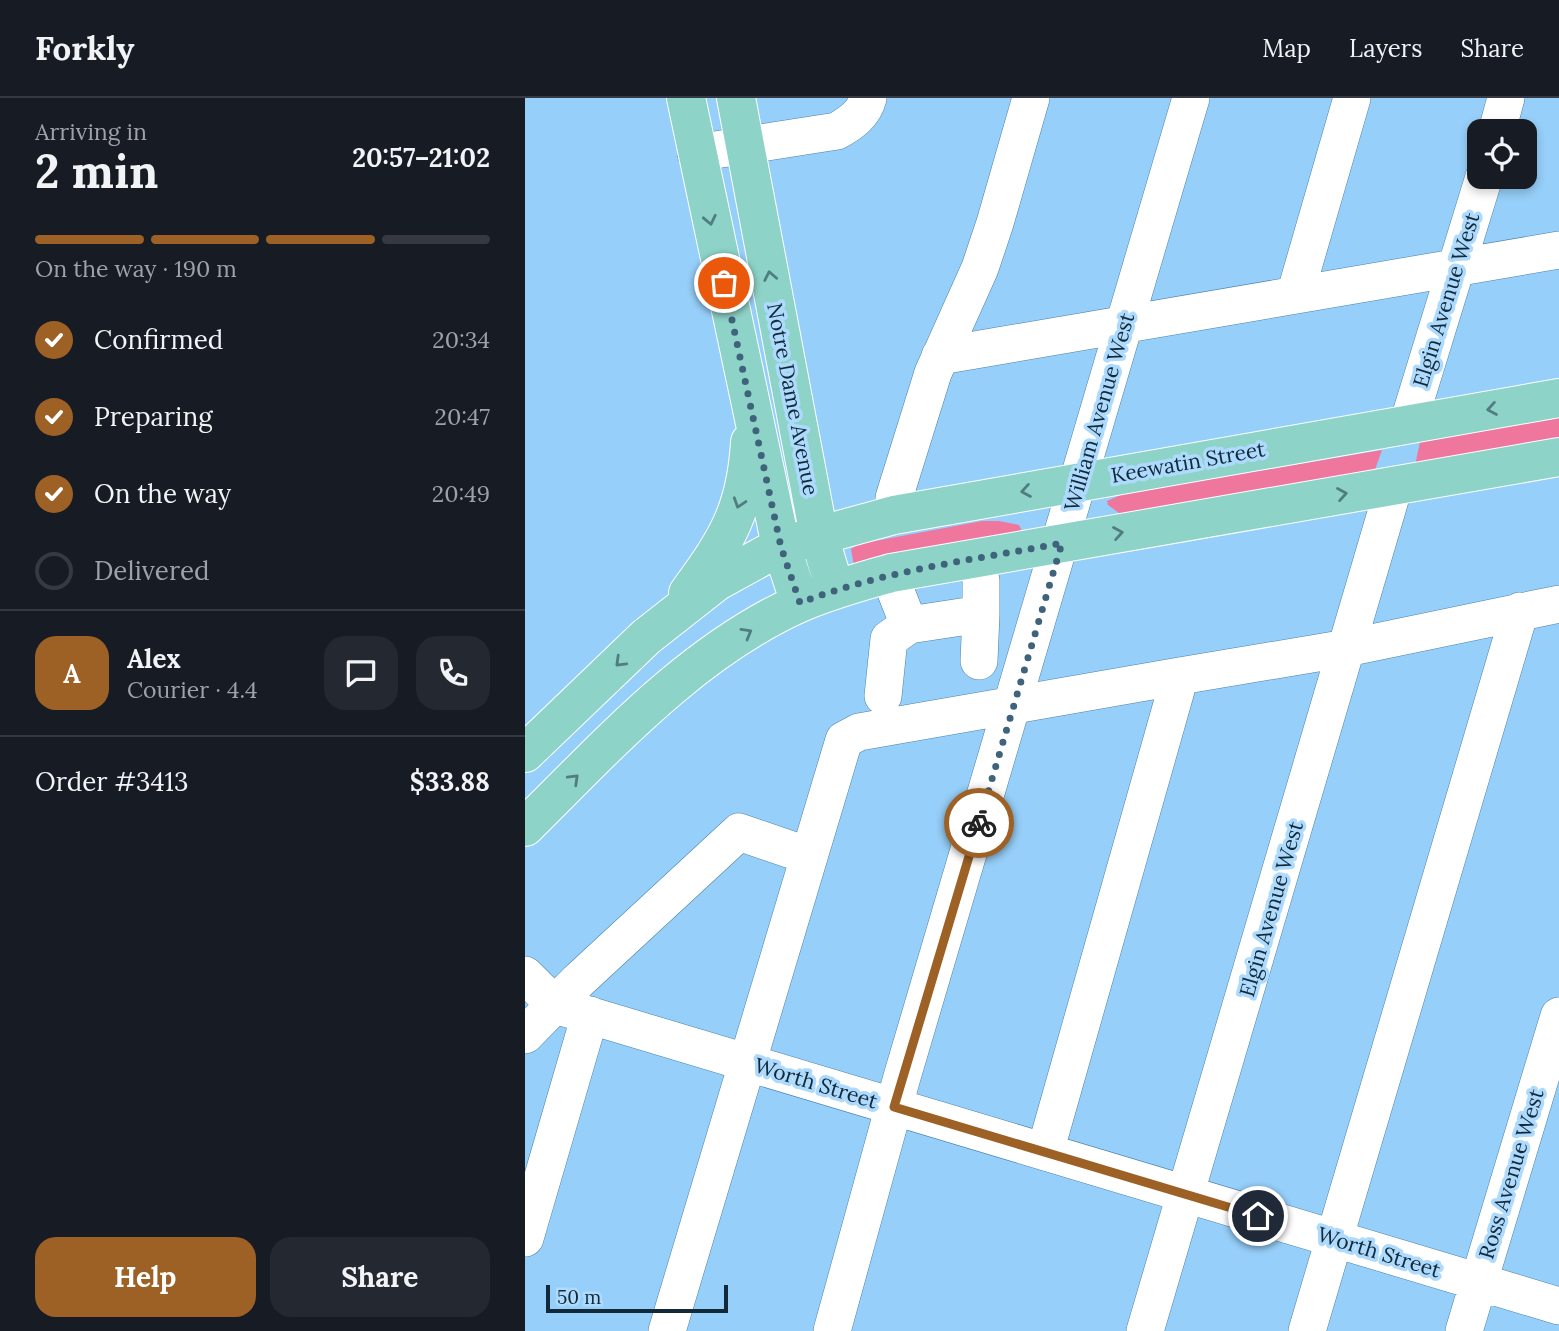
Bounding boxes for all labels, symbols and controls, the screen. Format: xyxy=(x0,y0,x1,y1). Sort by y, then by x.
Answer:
text: Forkly xyxy=(35,27,135,69)
text: Map xyxy=(1262,33,1311,64)
text: Layers xyxy=(1349,33,1422,64)
text: Share xyxy=(1460,33,1524,64)
text: Arriving in xyxy=(35,117,147,146)
map controls xyxy=(1467,119,1537,189)
button: locate xyxy=(1467,119,1537,189)
text: 20:57–21:02 xyxy=(352,141,490,174)
text: 2 min xyxy=(35,142,158,201)
street label: Elgin Avenue West xyxy=(1407,209,1486,391)
one-way arrow xyxy=(702,214,717,226)
pin xyxy=(694,253,754,313)
text: On the way · 190 m xyxy=(35,254,237,283)
icon: bag xyxy=(705,264,743,302)
one-way arrow xyxy=(763,270,778,282)
street label: Notre Dame Avenue xyxy=(761,301,825,497)
street label: William Avenue West xyxy=(1058,309,1140,514)
icon: check xyxy=(35,321,73,359)
text: Confirmed xyxy=(94,323,223,356)
text: 20:34 xyxy=(432,325,490,354)
icon: check xyxy=(35,398,73,436)
text: Preparing xyxy=(94,400,213,433)
one-way arrow xyxy=(1486,401,1498,416)
text: 20:47 xyxy=(435,402,490,431)
street label: Keewatin Street xyxy=(1109,435,1268,489)
icon: check xyxy=(35,475,73,513)
text: On the way xyxy=(94,477,231,510)
text: 20:49 xyxy=(432,479,490,508)
one-way arrow xyxy=(1020,483,1032,498)
one-way arrow xyxy=(1336,488,1348,503)
one-way arrow xyxy=(733,497,748,509)
one-way arrow xyxy=(1112,526,1124,541)
text: Delivered xyxy=(94,554,210,587)
one-way arrow xyxy=(740,628,752,641)
button: chat xyxy=(324,636,398,710)
button: phone xyxy=(416,636,490,710)
text: Alex xyxy=(127,642,181,675)
one-way arrow xyxy=(615,654,628,666)
text: A xyxy=(63,657,81,690)
text: Courier · 4.4 xyxy=(127,675,258,704)
text: Order #3413 xyxy=(35,765,189,798)
text: $33.88 xyxy=(410,765,490,798)
one-way arrow xyxy=(565,775,578,788)
courier xyxy=(944,788,1014,858)
icon: bike xyxy=(960,804,998,842)
street label: Elgin Avenue West xyxy=(1233,817,1309,1000)
street label: Worth Street xyxy=(751,1051,882,1115)
street label: Ross Avenue West xyxy=(1472,1085,1550,1262)
pin xyxy=(1228,1186,1288,1246)
icon: home xyxy=(1239,1197,1277,1235)
street label: Worth Street xyxy=(1314,1220,1445,1284)
button: Help xyxy=(35,1237,256,1317)
button: Share xyxy=(270,1237,490,1317)
scale bar xyxy=(546,1282,728,1314)
text: 50 m xyxy=(557,1285,601,1309)

